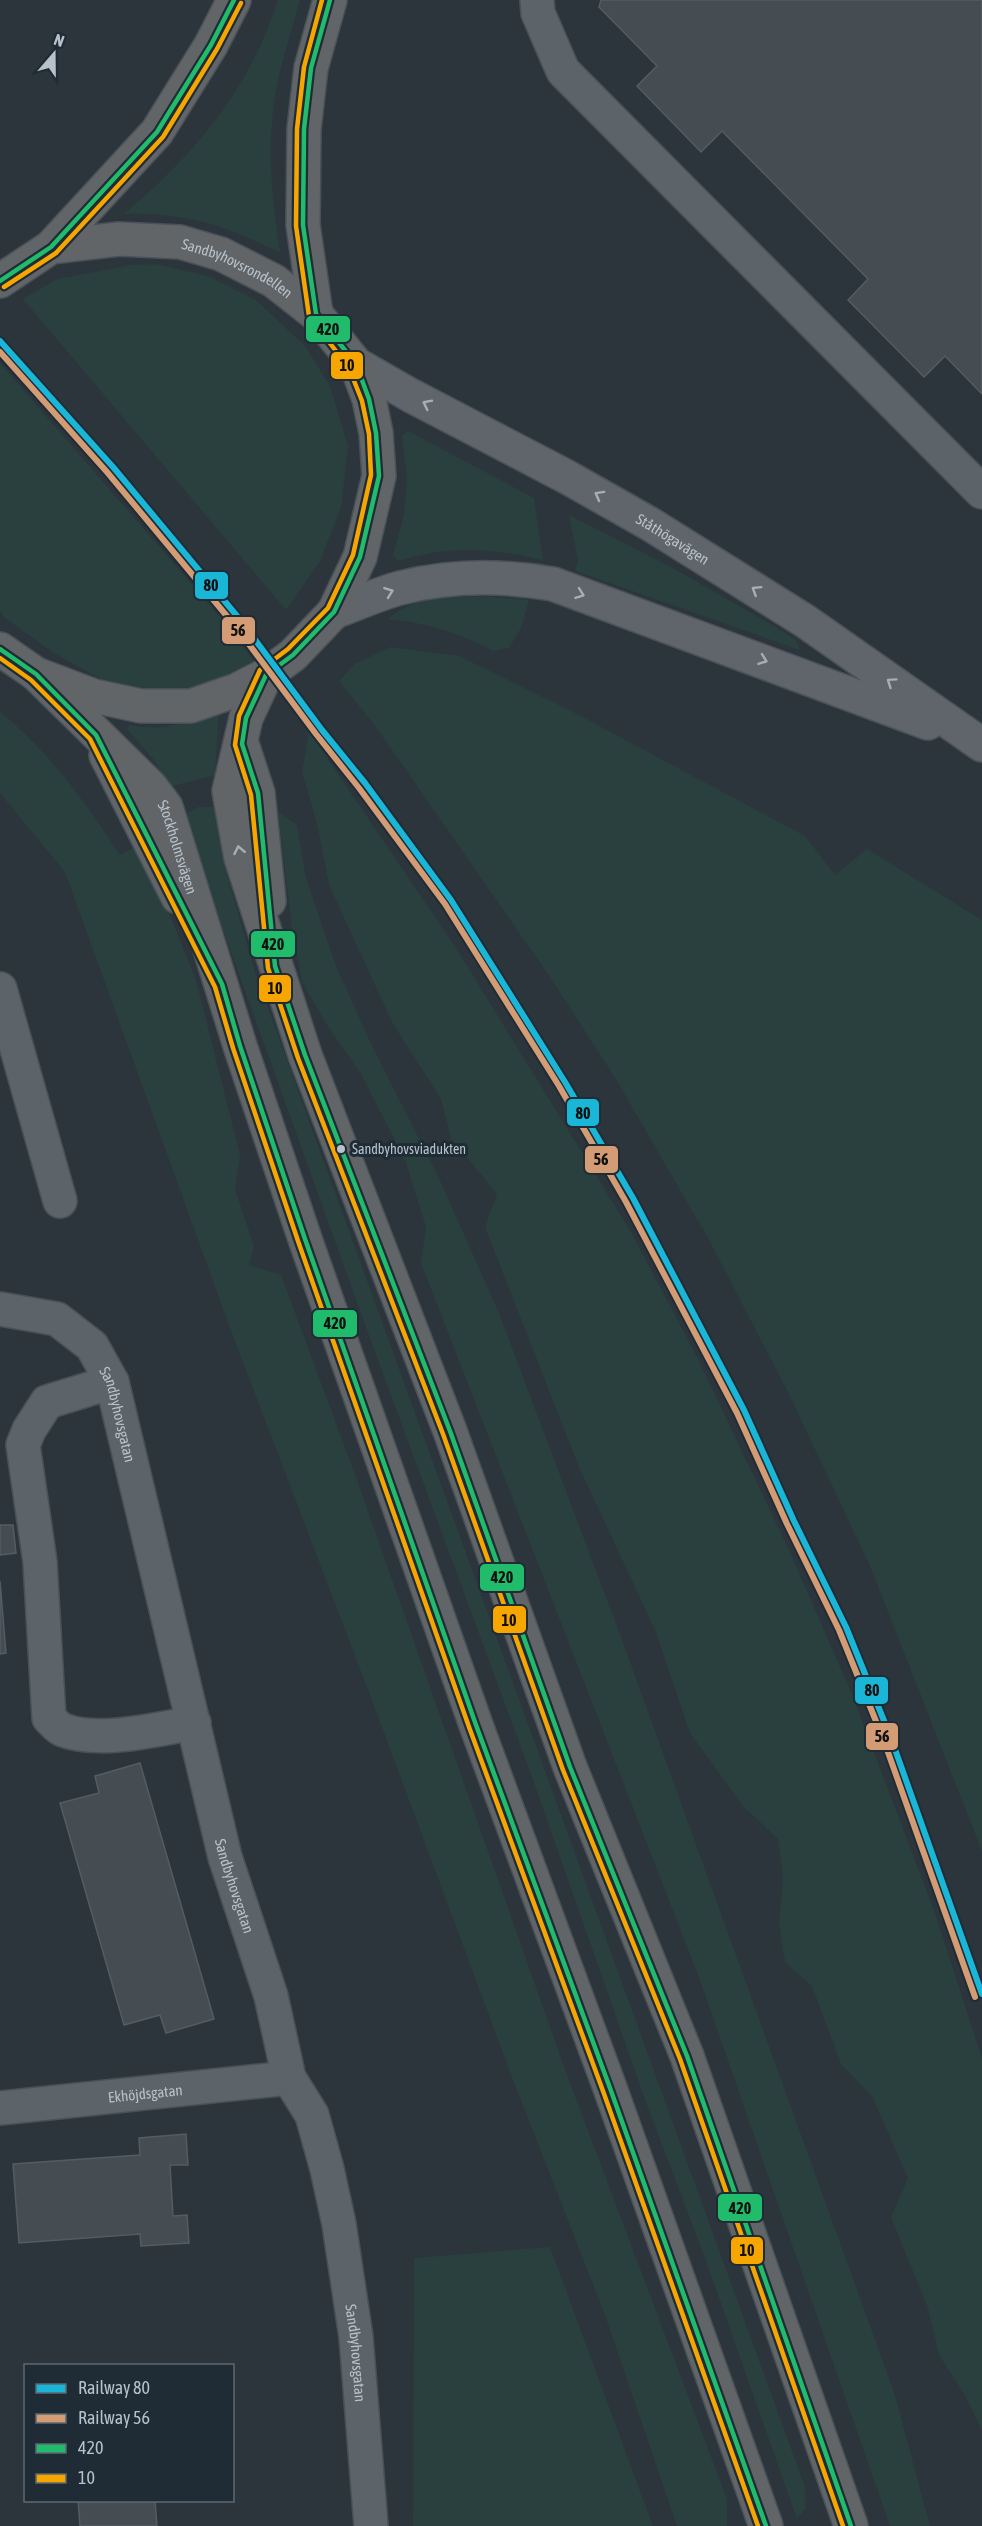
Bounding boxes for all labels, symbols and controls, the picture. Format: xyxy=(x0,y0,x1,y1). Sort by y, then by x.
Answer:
north arrow xyxy=(24,24,84,84)
text: N xyxy=(52,30,67,50)
street label: Sandbyhovsrondellen xyxy=(180,235,296,301)
line badge: 420 xyxy=(305,315,351,343)
text: 420 xyxy=(316,320,340,338)
line badge: 10 xyxy=(330,351,364,380)
text: 10 xyxy=(339,356,355,374)
one-way arrow xyxy=(422,400,433,411)
one-way arrow xyxy=(595,491,605,502)
street label: Ståthögavägen xyxy=(634,510,713,568)
line badge: 80 xyxy=(194,571,229,600)
text: 80 xyxy=(203,576,219,594)
one-way arrow xyxy=(751,586,762,597)
one-way arrow xyxy=(383,587,394,600)
one-way arrow xyxy=(574,587,585,600)
line badge: 56 xyxy=(221,616,256,645)
text: 56 xyxy=(230,621,246,639)
one-way arrow xyxy=(757,653,768,666)
one-way arrow xyxy=(886,678,897,689)
street label: Stockholmsvägen xyxy=(155,796,201,896)
one-way arrow xyxy=(233,845,246,855)
line badge: 420 xyxy=(250,930,296,958)
text: 420 xyxy=(261,935,285,953)
line badge: 10 xyxy=(258,974,292,1003)
text: 10 xyxy=(267,979,283,997)
line badge: 80 xyxy=(566,1098,600,1127)
text: 80 xyxy=(575,1104,591,1122)
place label: Sandbyhovsviadukten xyxy=(352,1141,466,1157)
marker: Sandbyhovsviadukten xyxy=(335,1143,347,1155)
line badge: 56 xyxy=(584,1145,619,1174)
text: 56 xyxy=(593,1150,609,1168)
line badge: 420 xyxy=(312,1309,358,1338)
text: 420 xyxy=(323,1314,347,1332)
street label: Sandbyhovsgatan xyxy=(97,1364,139,1464)
line badge: 420 xyxy=(479,1563,525,1592)
text: 420 xyxy=(490,1568,514,1586)
line badge: 10 xyxy=(492,1605,527,1634)
text: 10 xyxy=(501,1611,517,1629)
line badge: 80 xyxy=(854,1676,889,1705)
text: 80 xyxy=(864,1681,880,1699)
line badge: 56 xyxy=(865,1722,899,1751)
text: 56 xyxy=(874,1727,890,1745)
street label: Sandbyhovsgatan xyxy=(212,1837,258,1935)
street label: Ekhöjdsgatan xyxy=(107,2081,183,2105)
line badge: 420 xyxy=(717,2193,763,2222)
text: 420 xyxy=(728,2199,752,2217)
line badge: 10 xyxy=(730,2236,764,2265)
text: 10 xyxy=(739,2241,755,2259)
street label: Sandbyhovsgatan xyxy=(343,2303,370,2403)
legend xyxy=(24,2364,234,2502)
text: Railway 80 xyxy=(78,2377,150,2398)
text: Railway 56 xyxy=(78,2407,150,2428)
text: 420 xyxy=(78,2437,103,2458)
text: 10 xyxy=(78,2467,95,2488)

